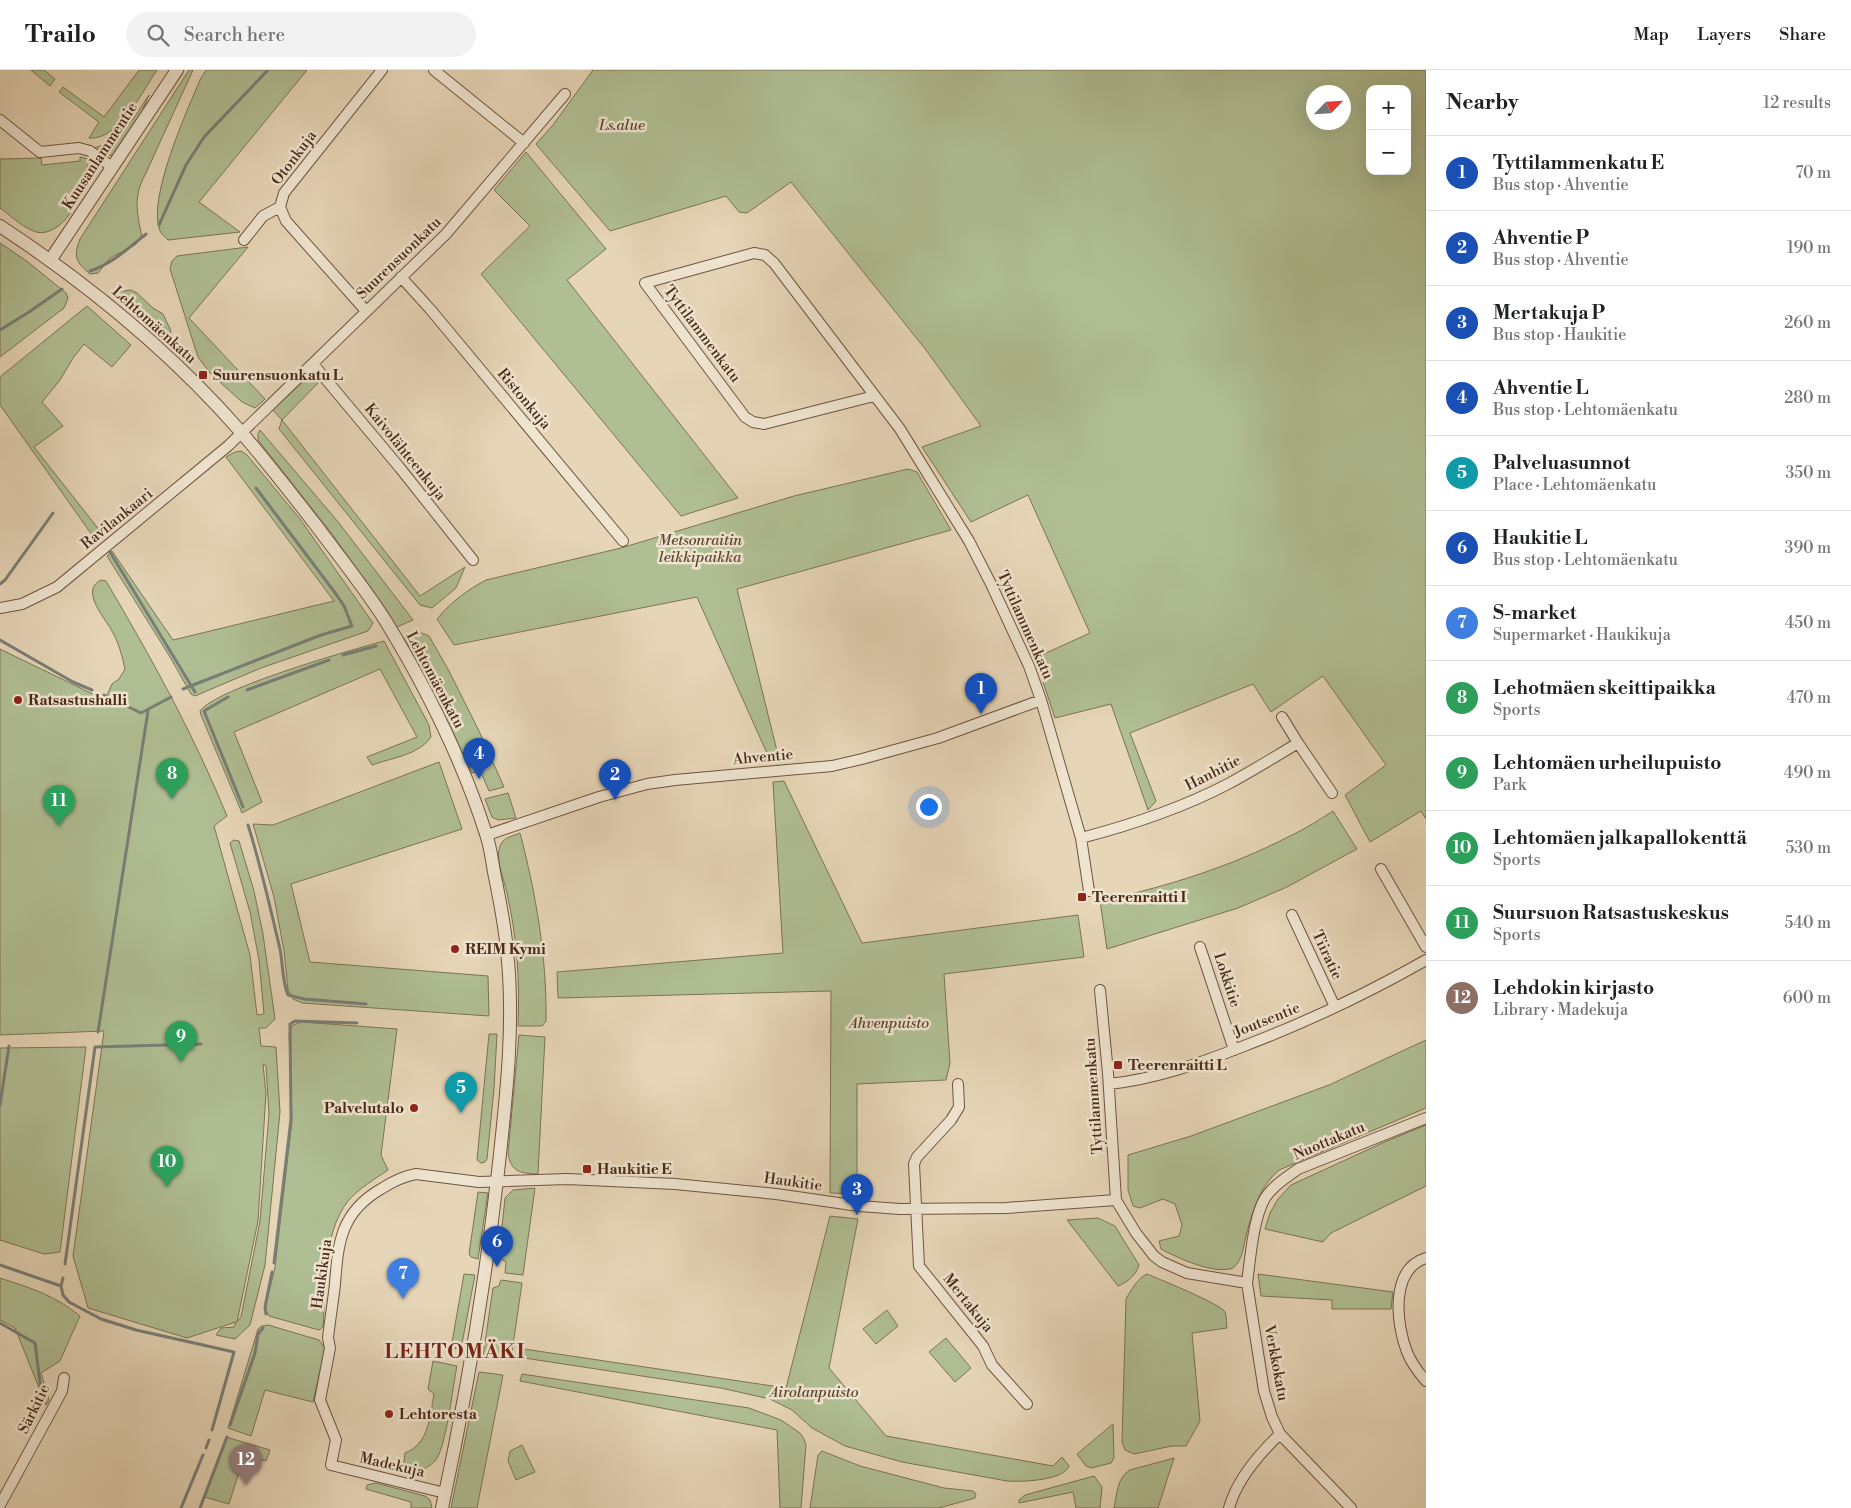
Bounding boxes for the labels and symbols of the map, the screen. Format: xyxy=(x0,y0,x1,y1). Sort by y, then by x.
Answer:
north arrow xyxy=(1306,85,1351,130)
street label: Kuusanlammentie xyxy=(58,99,142,213)
park label: Ls.alue xyxy=(598,116,645,135)
street label: Otonkuja xyxy=(267,127,321,189)
street label: Suurensuonkatu xyxy=(353,212,446,303)
street label: Lehtomäenkatu xyxy=(108,282,200,368)
street label: Tyttilammenkatu xyxy=(659,282,745,387)
street label: Ristonkuja xyxy=(493,365,555,434)
place label: Suurensuonkatu L xyxy=(213,366,343,385)
marker: Suurensuonkatu L xyxy=(197,369,209,381)
street label: Kaivolähteenkuja xyxy=(360,400,450,505)
street label: Ravilankaari xyxy=(77,484,157,554)
park label: Metsonraitin leikkipaikka xyxy=(658,531,743,567)
street label: Tyttilammenkatu xyxy=(993,568,1058,683)
street label: Lehtomäenkatu xyxy=(401,628,469,732)
pin: 1 xyxy=(965,673,997,714)
place label: Ratsastushalli xyxy=(28,691,127,710)
marker: Ratsastushalli xyxy=(12,694,24,706)
pin: 4 xyxy=(463,738,495,779)
street label: Ahventie xyxy=(731,745,794,769)
street label: Hanhitie xyxy=(1182,751,1244,795)
pin: 8 xyxy=(156,758,188,799)
pin: 2 xyxy=(599,759,631,800)
pin: 11 xyxy=(43,785,75,826)
your location xyxy=(916,794,942,820)
place label: Teerenraitti I xyxy=(1092,888,1186,907)
marker: Teerenraitti I xyxy=(1076,891,1088,903)
street label: Tiiratie xyxy=(1307,927,1347,983)
place label: REIM Kymi xyxy=(465,940,546,959)
marker: REIM Kymi xyxy=(449,943,461,955)
street label: Lokkitie xyxy=(1209,950,1245,1010)
street label: Joutsentie xyxy=(1230,998,1303,1042)
park label: Ahvenpuisto xyxy=(847,1014,929,1033)
pin: 9 xyxy=(165,1021,197,1062)
street label: Tyttilammenkatu xyxy=(1080,1037,1108,1155)
place label: Teerenraitti L xyxy=(1128,1056,1227,1075)
marker: Teerenraitti L xyxy=(1112,1059,1124,1071)
pin: 5 xyxy=(445,1072,477,1113)
place label: Palvelutalo xyxy=(324,1099,404,1118)
marker: Palvelutalo xyxy=(408,1102,420,1114)
street label: Nuottakatu xyxy=(1290,1117,1368,1165)
pin: 10 xyxy=(151,1146,183,1187)
place label: Haukitie E xyxy=(597,1160,672,1179)
marker: Haukitie E xyxy=(581,1163,593,1175)
street label: Haukitie xyxy=(763,1169,823,1195)
pin: 3 xyxy=(841,1174,873,1215)
pin: 6 xyxy=(481,1226,513,1267)
street label: Haukikuja xyxy=(308,1237,336,1310)
pin: 7 xyxy=(387,1258,419,1299)
street label: Mertakuja xyxy=(939,1270,998,1337)
street label: Verkkokatu xyxy=(1259,1322,1293,1403)
district label: LEHTOMÄKI xyxy=(385,1339,525,1365)
street label: Särkitie xyxy=(14,1381,54,1437)
park label: Airolanpuisto xyxy=(767,1383,859,1402)
place label: Lehtoresta xyxy=(399,1405,478,1424)
marker: Lehtoresta xyxy=(383,1408,395,1420)
pin: 12 xyxy=(230,1444,262,1485)
street label: Madekuja xyxy=(358,1448,427,1482)

